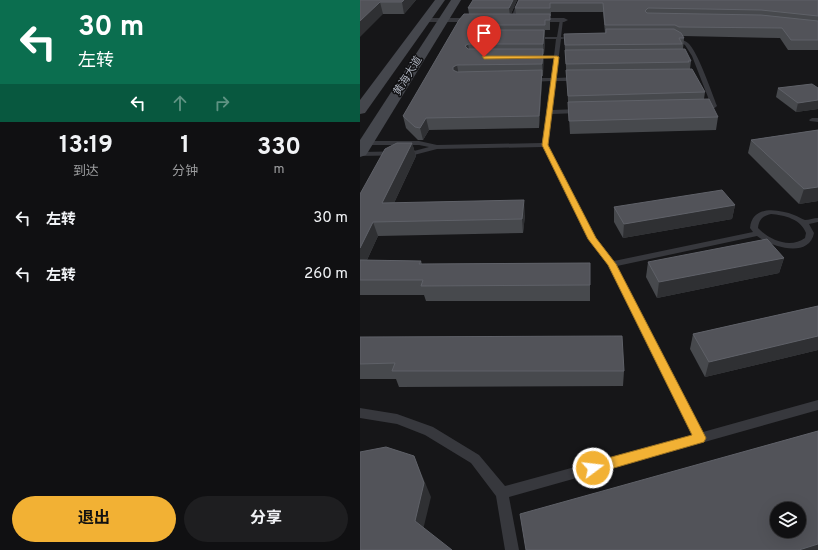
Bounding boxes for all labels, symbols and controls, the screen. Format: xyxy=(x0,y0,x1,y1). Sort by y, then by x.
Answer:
text: 30 m xyxy=(78,10,144,46)
icon: left xyxy=(12,16,64,68)
pin xyxy=(467,16,501,57)
icon: arrive xyxy=(473,22,495,44)
text: 左转 xyxy=(78,50,114,73)
street label: 黄海大道 xyxy=(390,54,426,98)
icon: left xyxy=(127,92,149,114)
icon: ahead xyxy=(169,92,191,114)
icon: right xyxy=(211,92,233,114)
text: 13:19 xyxy=(59,131,113,161)
text: 1 xyxy=(180,131,190,161)
text: 330 xyxy=(257,133,301,163)
text: m xyxy=(273,162,285,178)
text: 到达 xyxy=(73,164,99,180)
text: 分钟 xyxy=(172,164,198,180)
icon: left xyxy=(12,207,34,229)
text: 30 m xyxy=(313,209,348,228)
text: 左转 xyxy=(46,211,76,230)
icon: left xyxy=(12,263,34,285)
text: 260 m xyxy=(304,265,348,284)
text: 左转 xyxy=(46,267,76,286)
position arrow xyxy=(572,447,614,489)
button: 退出 xyxy=(12,496,176,542)
button: 分享 xyxy=(184,496,348,542)
map controls xyxy=(770,502,806,538)
button: layers xyxy=(770,502,806,538)

